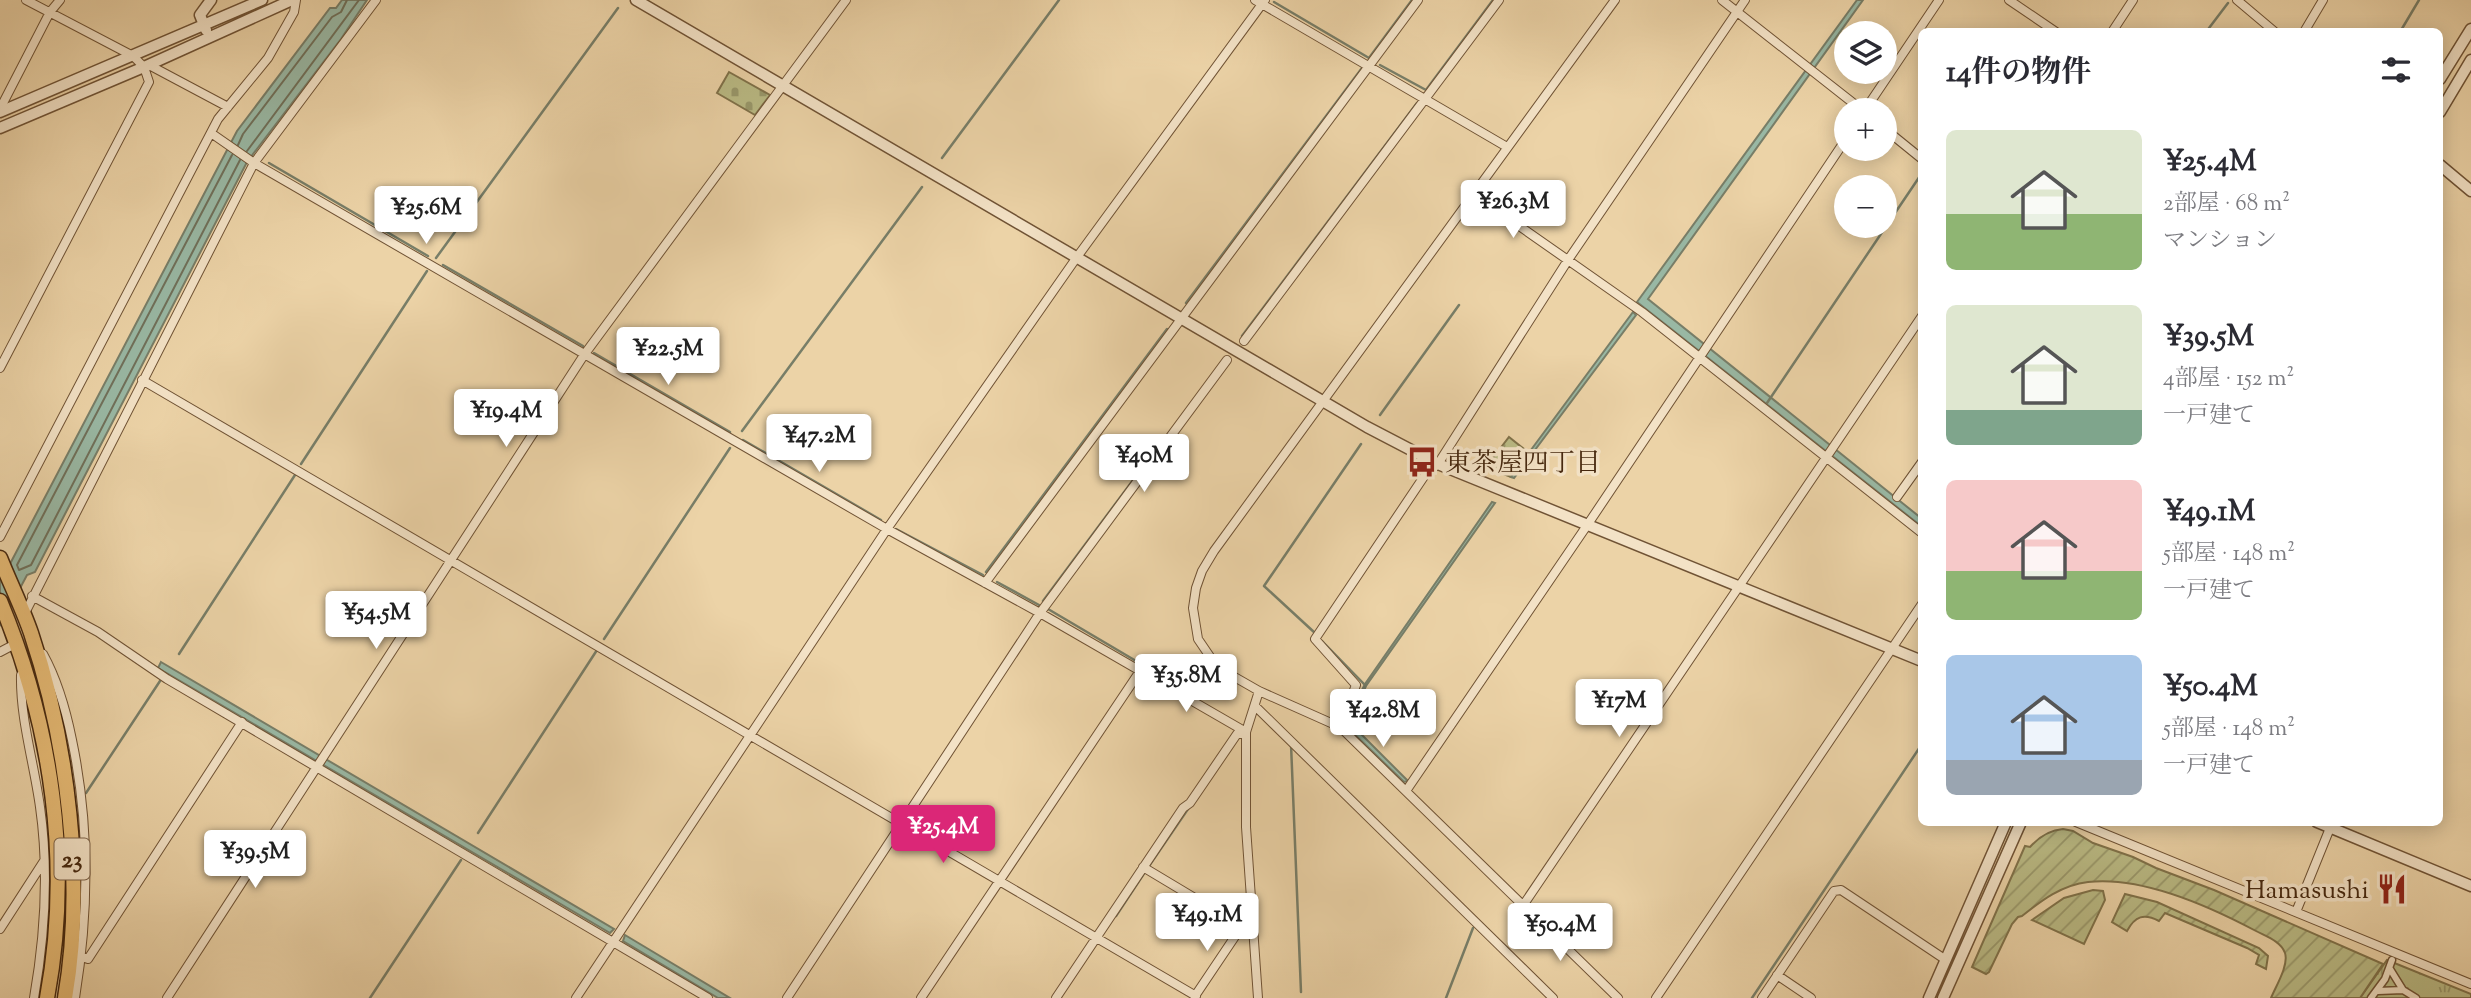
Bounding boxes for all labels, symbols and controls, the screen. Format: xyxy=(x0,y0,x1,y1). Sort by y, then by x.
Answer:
map controls xyxy=(1834,21,1897,238)
button: layers xyxy=(1834,21,1897,84)
icon: filters xyxy=(2377,51,2415,89)
text: 14件の物件 xyxy=(1946,52,2091,95)
button: + xyxy=(1834,98,1897,161)
text: ¥25.4M xyxy=(2163,141,2257,184)
icon: home xyxy=(2002,158,2086,242)
button: − xyxy=(1834,175,1897,238)
pin: ¥26.3M xyxy=(1456,180,1570,240)
text: ¥26.3M xyxy=(1477,186,1549,219)
pin: ¥25.6M xyxy=(369,187,483,246)
text: 2部屋 · 68 m² xyxy=(2163,188,2290,221)
text: ¥25.6M xyxy=(390,192,462,225)
text: マンション xyxy=(2163,225,2277,258)
text: ¥39.5M xyxy=(2163,316,2254,359)
pin: ¥22.5M xyxy=(611,328,725,387)
text: ¥22.5M xyxy=(633,333,703,366)
icon: home xyxy=(2002,333,2086,417)
text: 4部屋 · 152 m² xyxy=(2163,363,2294,396)
pin: ¥19.4M xyxy=(449,390,563,449)
text: ¥19.4M xyxy=(470,395,542,428)
text: 一戸建て xyxy=(2163,400,2255,433)
pin: ¥47.2M xyxy=(762,414,876,474)
text: ¥47.2M xyxy=(782,420,856,453)
pin: ¥40M xyxy=(1103,434,1185,494)
text: ¥40M xyxy=(1115,440,1173,473)
bus stop icon: 東茶屋四丁目 xyxy=(1405,445,1439,479)
place label: 東茶屋四丁目 xyxy=(1445,446,1601,483)
text: ¥49.1M xyxy=(2163,491,2255,534)
icon: home xyxy=(2002,508,2086,592)
text: 5部屋 · 148 m² xyxy=(2163,538,2295,571)
text: 一戸建て xyxy=(2163,575,2255,608)
pin: ¥54.5M xyxy=(319,592,433,651)
text: ¥54.5M xyxy=(341,597,411,630)
pin: ¥35.8M xyxy=(1129,654,1243,714)
text: ¥35.8M xyxy=(1151,660,1221,693)
text: ¥50.4M xyxy=(2163,666,2258,709)
pin: ¥17M xyxy=(1578,680,1660,739)
icon: home xyxy=(2002,683,2086,767)
text: ¥17M xyxy=(1592,685,1646,718)
pin: ¥42.8M xyxy=(1326,690,1440,749)
text: ¥42.8M xyxy=(1346,695,1420,728)
text: 5部屋 · 148 m² xyxy=(2163,713,2295,746)
text: 一戸建て xyxy=(2163,750,2255,783)
pin: ¥25.4M xyxy=(886,806,1000,865)
text: ¥25.4M xyxy=(907,811,979,844)
pin: ¥39.5M xyxy=(198,830,312,890)
text: ¥39.5M xyxy=(220,836,290,869)
road number: 23 xyxy=(55,838,90,880)
restaurant icon: Hamasushi xyxy=(2375,872,2409,906)
place label: Hamasushi xyxy=(2245,873,2369,910)
pin: ¥49.1M xyxy=(1150,894,1264,953)
text: ¥49.1M xyxy=(1172,899,1242,932)
pin: ¥50.4M xyxy=(1503,904,1617,963)
text: ¥50.4M xyxy=(1524,909,1596,942)

